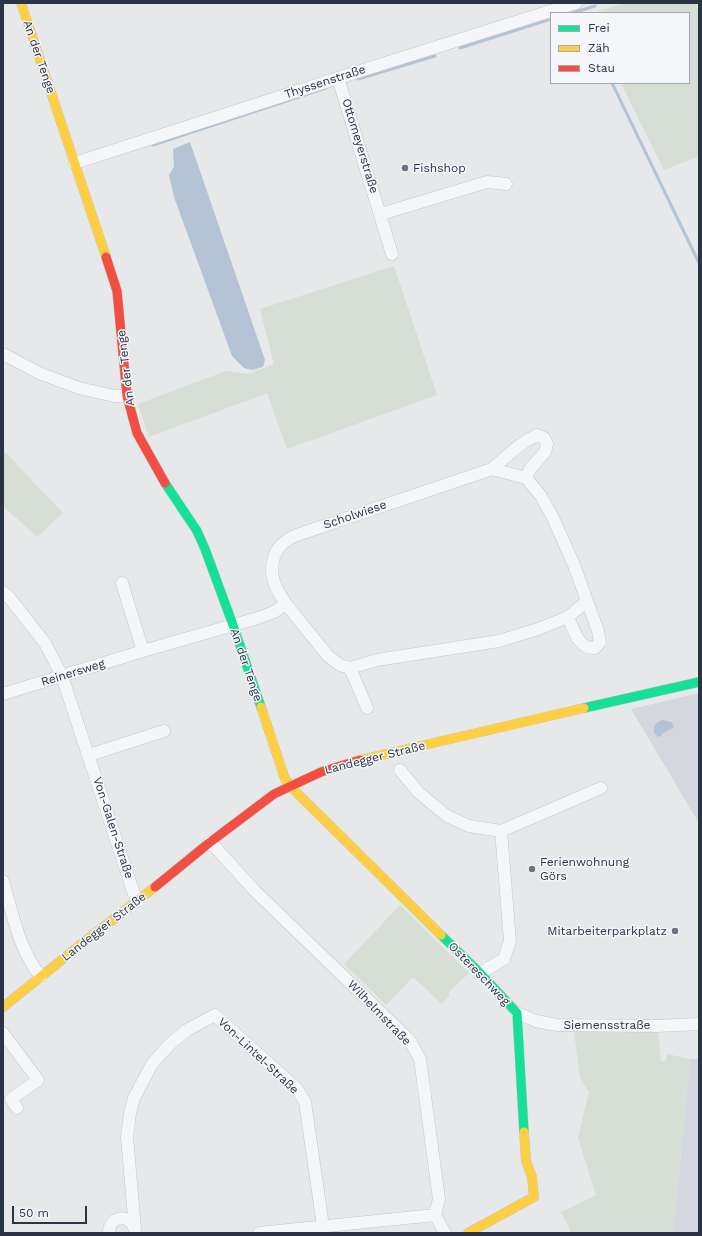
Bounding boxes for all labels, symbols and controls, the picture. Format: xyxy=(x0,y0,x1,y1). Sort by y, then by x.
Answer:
legend xyxy=(550,12,690,84)
street label: An der Tenge xyxy=(20,19,58,95)
text: Frei xyxy=(588,21,610,35)
text: Zäh xyxy=(588,41,610,55)
text: Stau xyxy=(588,61,615,75)
street label: Thyssenstraße xyxy=(283,62,367,102)
street label: Ottomeyerstraße xyxy=(339,97,381,195)
place label: Fishshop xyxy=(413,161,466,175)
marker: Fishshop xyxy=(400,163,410,173)
street label: An der Tenge xyxy=(114,329,138,407)
street label: Scholwiese xyxy=(321,497,389,533)
street label: An der Tenge xyxy=(227,627,265,703)
street label: Reinersweg xyxy=(39,656,107,690)
street label: Landegger Straße xyxy=(323,739,427,777)
street label: Von-Galen-Straße xyxy=(90,775,136,881)
place label: Ferienwohnung Görs xyxy=(540,855,629,883)
marker: Ferienwohnung Görs xyxy=(527,864,537,874)
street label: Landegger Straße xyxy=(59,890,149,964)
place label: Mitarbeiterparkplatz xyxy=(547,924,667,938)
marker: Mitarbeiterparkplatz xyxy=(670,926,680,936)
street label: Ostereschweg xyxy=(445,939,513,1009)
street label: Wilhelmstraße xyxy=(344,977,414,1049)
street label: Von-Lintel-Straße xyxy=(215,1015,301,1097)
street label: Siemensstraße xyxy=(563,1018,651,1032)
scale bar xyxy=(14,1198,89,1224)
text: 50 m xyxy=(19,1206,49,1220)

